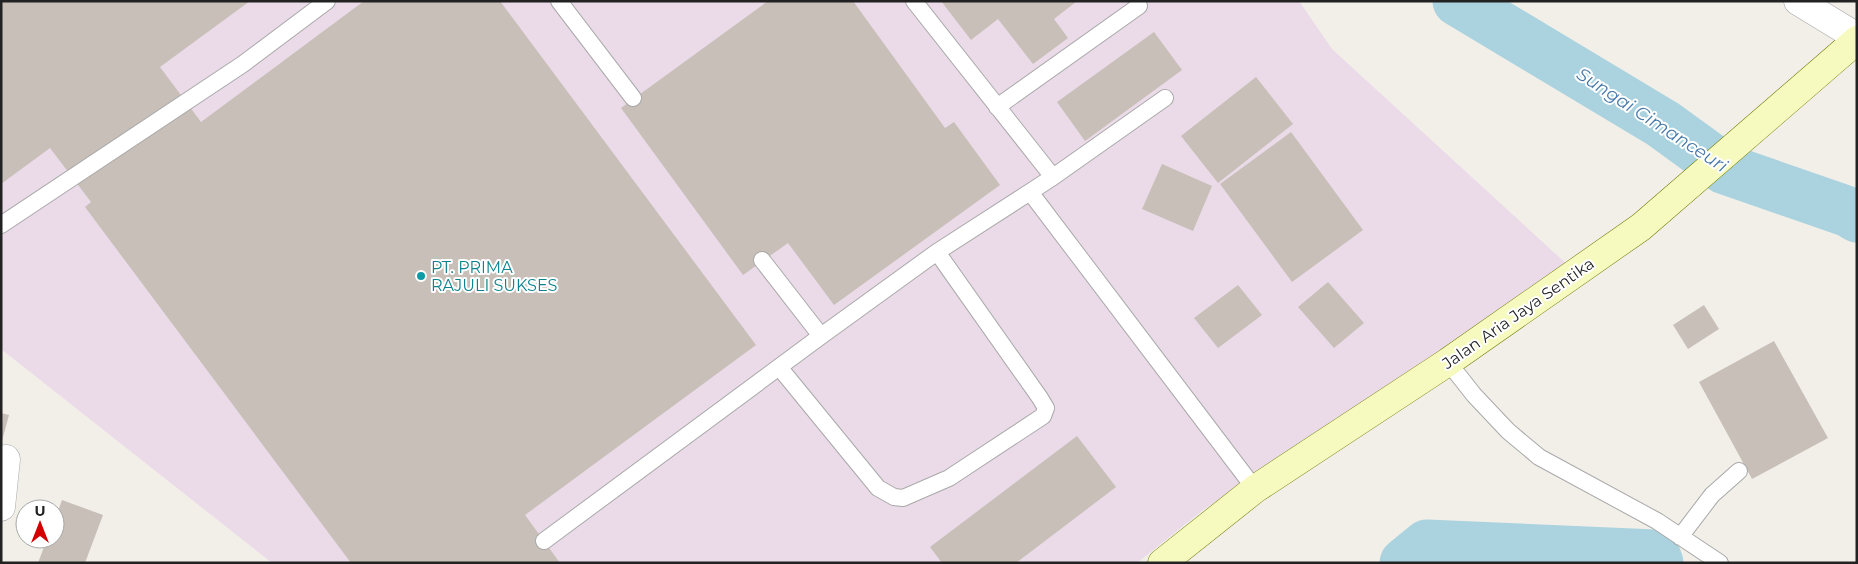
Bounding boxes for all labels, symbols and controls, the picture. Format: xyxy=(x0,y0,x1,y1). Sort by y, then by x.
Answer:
water label: Sungai Cimanceuri xyxy=(1572,63,1732,177)
street label: Jalan Aria Jaya Sentika xyxy=(1438,254,1598,374)
place label: PT. PRIMA RAJULI SUKSES xyxy=(431,258,558,295)
marker: PT. PRIMA RAJULI SUKSES xyxy=(415,270,427,282)
north arrow xyxy=(15,499,65,549)
text: U xyxy=(34,502,46,520)

